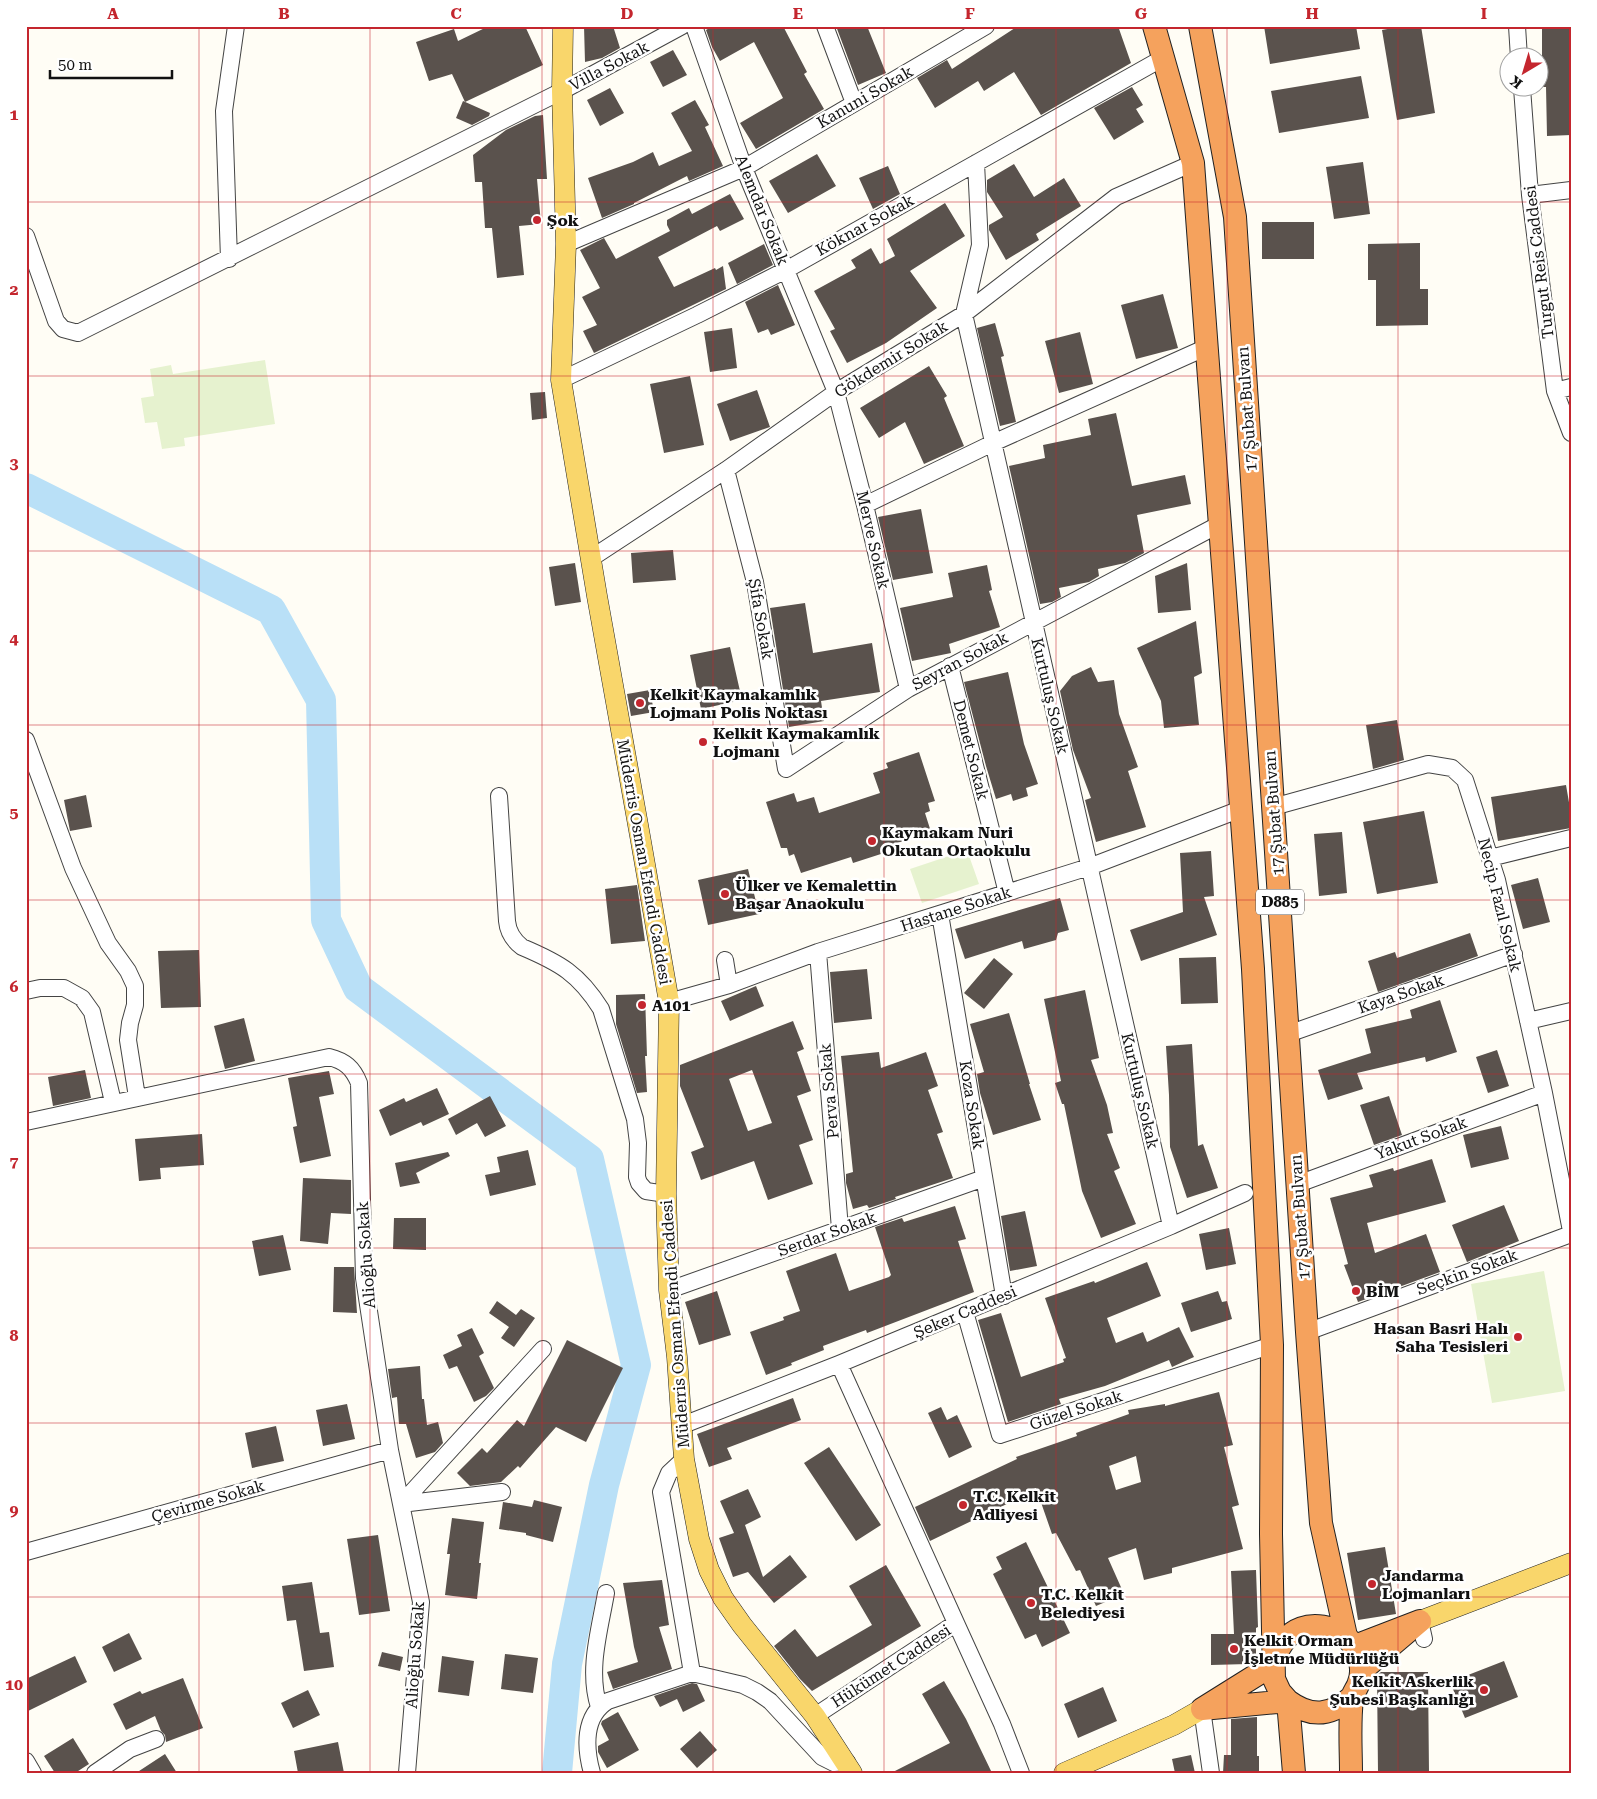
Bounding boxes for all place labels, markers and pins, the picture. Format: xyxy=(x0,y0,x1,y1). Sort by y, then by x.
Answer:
place label: Şok xyxy=(547,211,579,230)
marker: Şok xyxy=(531,214,543,226)
place label: Kelkit Kaymakamlık Lojmanı Polis Noktası xyxy=(650,685,828,722)
marker: Kelkit Kaymakamlık Lojmanı Polis Noktası xyxy=(634,697,646,709)
place label: Kelkit Kaymakamlık Lojmanı xyxy=(713,724,880,761)
marker: Kelkit Kaymakamlık Lojmanı xyxy=(697,736,709,748)
place label: Kaymakam Nuri Okutan Ortaokulu xyxy=(882,823,1031,860)
marker: Kaymakam Nuri Okutan Ortaokulu xyxy=(866,835,878,847)
place label: Ülker ve Kemalettin Başar Anaokulu xyxy=(735,876,897,913)
marker: Ülker ve Kemalettin Başar Anaokulu xyxy=(719,888,731,900)
place label: A101 xyxy=(652,996,691,1015)
marker: A101 xyxy=(636,999,648,1011)
place label: BİM xyxy=(1366,1282,1399,1301)
marker: BİM xyxy=(1350,1285,1362,1297)
place label: Hasan Basri Halı Saha Tesisleri xyxy=(1374,1319,1509,1356)
marker: Hasan Basri Halı Saha Tesisleri xyxy=(1512,1331,1524,1343)
place label: T.C. Kelkit Adliyesi xyxy=(973,1487,1057,1524)
marker: T.C. Kelkit Adliyesi xyxy=(957,1499,969,1511)
place label: Jandarma Lojmanları xyxy=(1382,1566,1471,1603)
marker: Jandarma Lojmanları xyxy=(1366,1578,1378,1590)
place label: T.C. Kelkit Belediyesi xyxy=(1041,1585,1126,1622)
marker: T.C. Kelkit Belediyesi xyxy=(1025,1597,1037,1609)
place label: Kelkit Orman İşletme Müdürlüğü xyxy=(1244,1631,1400,1668)
marker: Kelkit Orman İşletme Müdürlüğü xyxy=(1228,1643,1240,1655)
place label: Kelkit Askerlik Şubesi Başkanlığı xyxy=(1330,1672,1475,1709)
marker: Kelkit Askerlik Şubesi Başkanlığı xyxy=(1478,1684,1490,1696)

